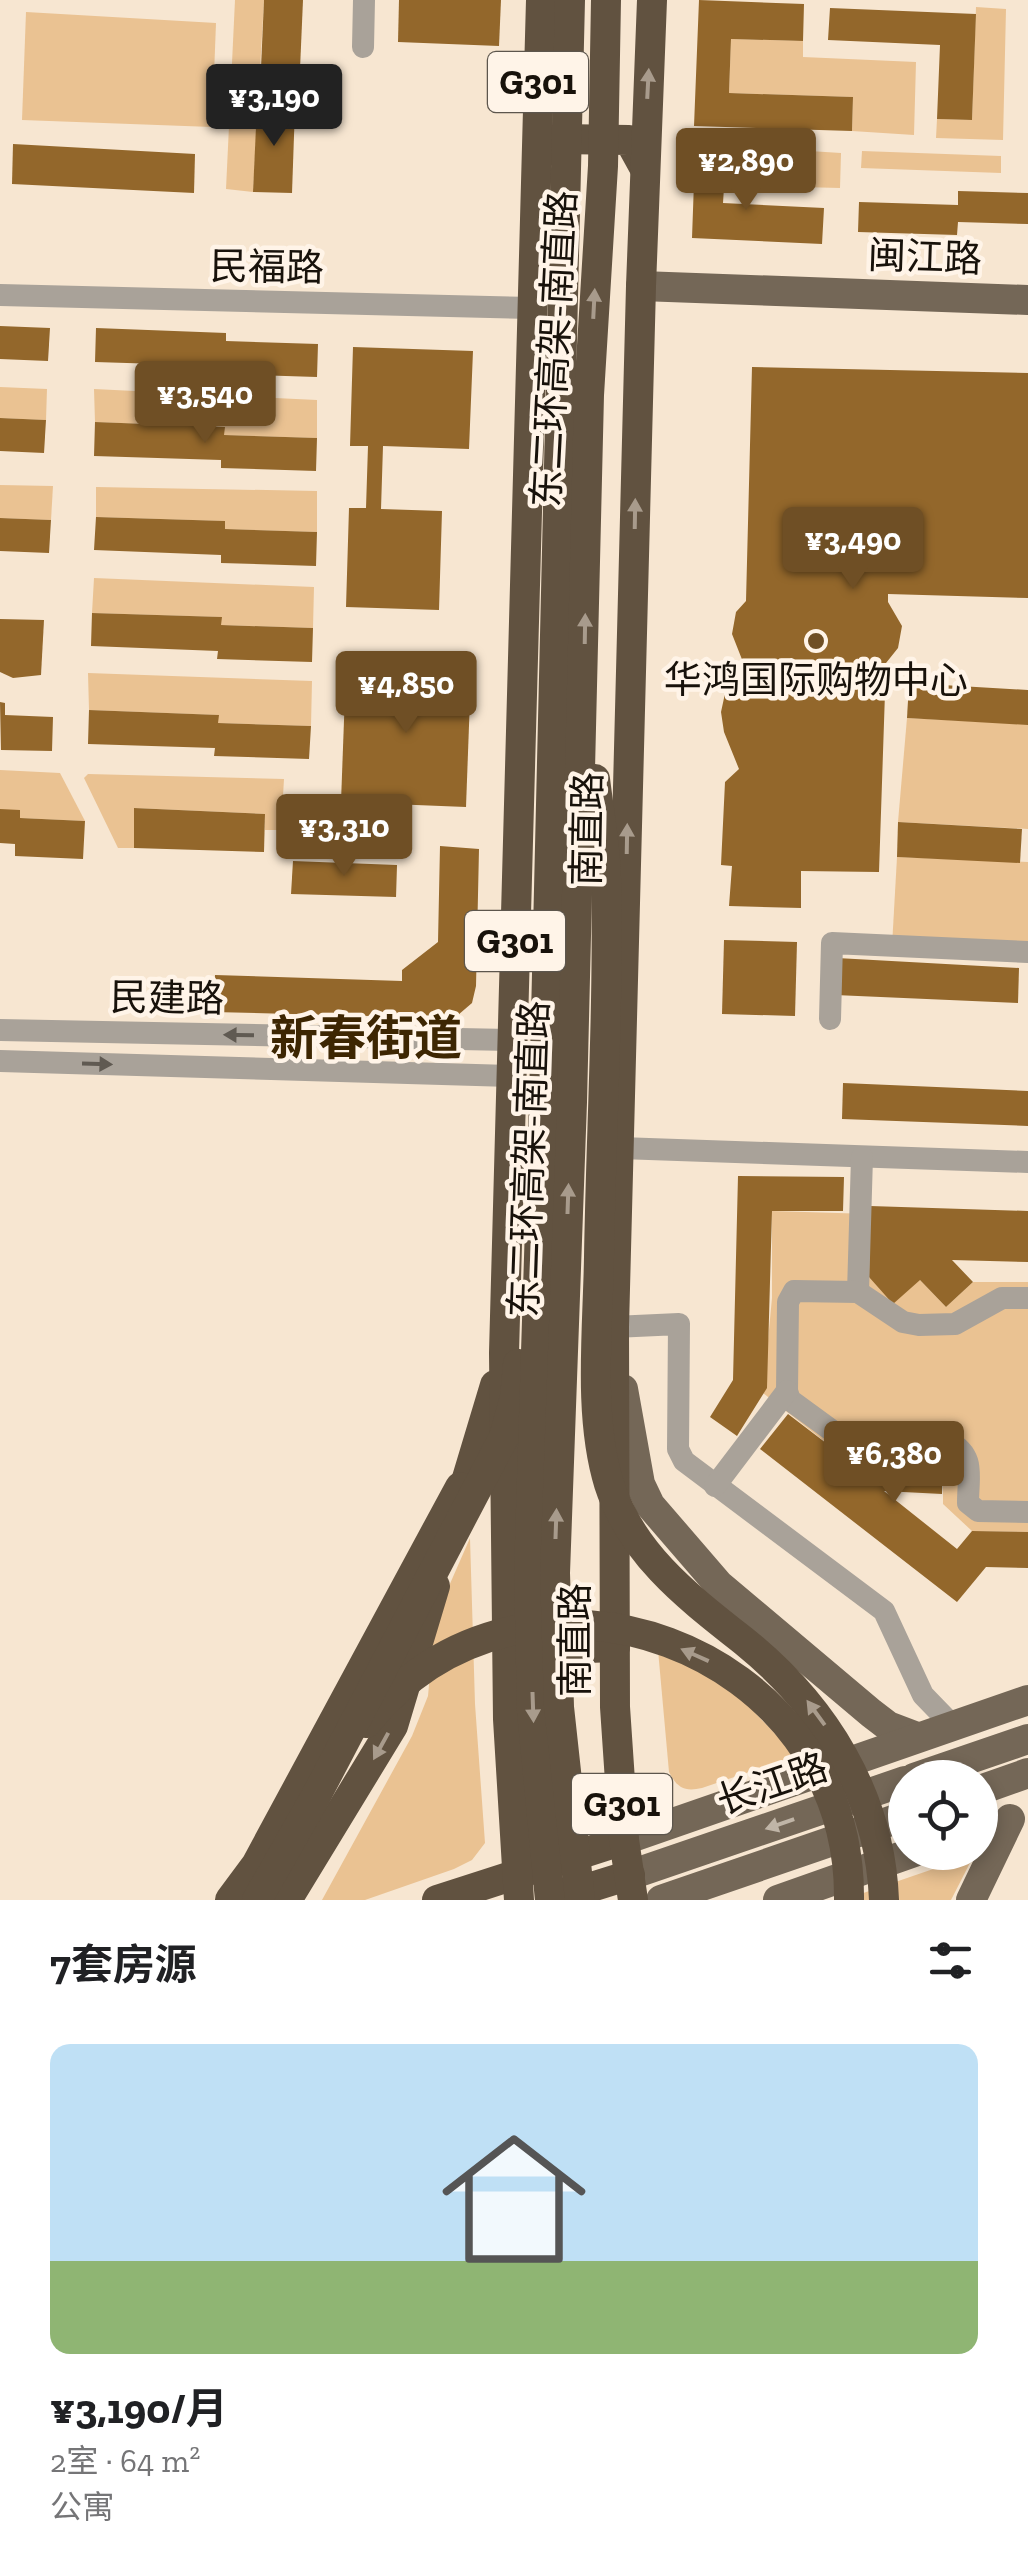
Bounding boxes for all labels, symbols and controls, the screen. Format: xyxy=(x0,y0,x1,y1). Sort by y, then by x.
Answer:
road number: G301 xyxy=(488,52,588,112)
pin: ¥3,190 xyxy=(193,64,355,149)
one-way arrow xyxy=(640,68,656,100)
text: ¥3,190 xyxy=(228,77,320,115)
pin: ¥2,890 xyxy=(665,128,827,213)
text: ¥2,890 xyxy=(698,141,794,179)
street label: 东二环高架-南直路 xyxy=(523,189,585,509)
street label: 闽江路 xyxy=(867,232,983,282)
street label: 民福路 xyxy=(210,243,324,291)
one-way arrow xyxy=(586,288,602,320)
pin: ¥3,540 xyxy=(124,361,286,446)
text: ¥3,540 xyxy=(157,374,253,412)
one-way arrow xyxy=(628,498,644,530)
pin: ¥3,490 xyxy=(772,507,934,592)
text: ¥3,490 xyxy=(805,520,902,558)
one-way arrow xyxy=(577,613,593,645)
marker: 华鸿国际购物中心 xyxy=(805,630,827,652)
pin: ¥4,850 xyxy=(325,651,487,736)
place label: 华鸿国际购物中心 xyxy=(664,657,968,703)
text: ¥4,850 xyxy=(358,664,454,702)
street label: 南直路 xyxy=(563,772,611,886)
pin: ¥3,310 xyxy=(263,794,425,879)
text: ¥3,310 xyxy=(298,807,390,845)
one-way arrow xyxy=(620,823,636,855)
road number: G301 xyxy=(465,911,565,971)
street label: 民建路 xyxy=(110,974,224,1022)
street label: 东二环高架-南直路 xyxy=(500,1000,558,1318)
district label: 新春街道 xyxy=(270,1010,462,1067)
one-way arrow xyxy=(223,1027,255,1043)
one-way arrow xyxy=(82,1056,114,1072)
one-way arrow xyxy=(561,1183,577,1214)
pin: ¥6,380 xyxy=(813,1421,975,1506)
text: ¥6,380 xyxy=(846,1434,942,1472)
one-way arrow xyxy=(549,1507,565,1539)
street label: 南直路 xyxy=(552,1583,598,1697)
one-way arrow xyxy=(680,1647,710,1663)
one-way arrow xyxy=(525,1691,541,1723)
one-way arrow xyxy=(806,1700,826,1726)
one-way arrow xyxy=(373,1732,390,1761)
street label: 长江路 xyxy=(711,1744,833,1824)
map controls xyxy=(888,1760,998,1870)
button: locate xyxy=(888,1760,998,1870)
road number: G301 xyxy=(572,1774,672,1834)
one-way arrow xyxy=(764,1817,794,1832)
icon: filters xyxy=(923,1933,978,1988)
text: 7套房源 xyxy=(50,1939,197,1990)
icon: home xyxy=(424,2109,604,2289)
text: ¥3,190/月 xyxy=(50,2383,228,2434)
text: 2室 · 64 m² xyxy=(50,2442,200,2480)
text: 公寓 xyxy=(50,2488,114,2526)

